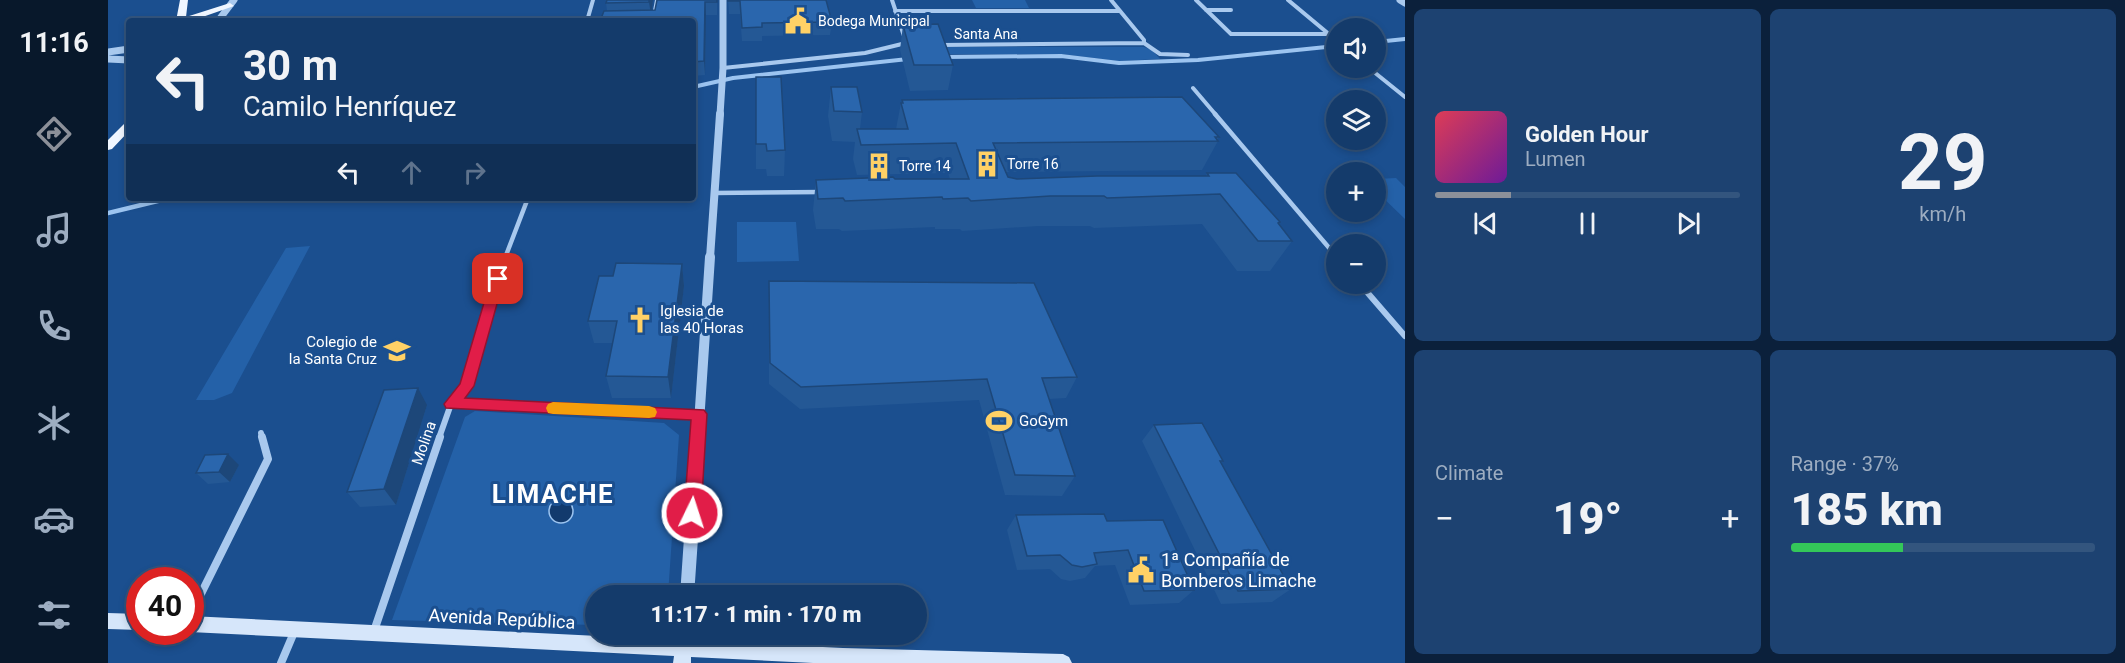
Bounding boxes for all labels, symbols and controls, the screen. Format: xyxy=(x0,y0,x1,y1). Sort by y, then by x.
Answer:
public building icon: Bodega Municipal xyxy=(783,6,813,36)
place label: Bodega Municipal xyxy=(818,13,930,29)
map controls xyxy=(1326,18,1386,294)
button: sound xyxy=(1326,18,1386,78)
street label: Santa Ana xyxy=(954,26,1018,42)
text: 11:16 xyxy=(19,27,89,59)
text: 30 m xyxy=(243,41,338,90)
icon: left xyxy=(144,42,222,120)
button: layers xyxy=(1326,90,1386,150)
text: Camilo Henríquez xyxy=(243,91,456,123)
icon: directions xyxy=(33,113,75,155)
text: 29 xyxy=(1898,117,1988,208)
text: Golden Hour xyxy=(1525,122,1649,147)
text: Lumen xyxy=(1525,147,1586,171)
building icon: Torre 16 xyxy=(972,149,1002,179)
building icon: Torre 14 xyxy=(864,151,894,181)
icon: left xyxy=(332,156,365,189)
icon: ahead xyxy=(395,156,428,189)
icon: right xyxy=(458,156,491,189)
place label: Torre 16 xyxy=(1007,156,1059,172)
place label: Torre 14 xyxy=(899,158,951,174)
button: + xyxy=(1326,162,1386,222)
text: km/h xyxy=(1919,202,1966,226)
icon: previous xyxy=(1469,207,1502,240)
icon: pause xyxy=(1571,207,1604,240)
icon: next xyxy=(1672,207,1705,240)
icon: music xyxy=(33,209,75,251)
button: − xyxy=(1326,234,1386,294)
pin xyxy=(472,253,523,304)
icon: arrive xyxy=(481,262,514,295)
place label: Iglesia de las 40 Horas xyxy=(660,302,744,337)
icon: phone xyxy=(33,305,75,347)
church icon: Iglesia de las 40 Horas xyxy=(625,305,655,335)
place label: Colegio de la Santa Cruz xyxy=(289,333,377,368)
school or university icon: Colegio de la Santa Cruz xyxy=(382,336,412,366)
icon: climate xyxy=(33,402,75,444)
sports icon: GoGym xyxy=(984,406,1014,436)
place label: GoGym xyxy=(1019,412,1068,430)
street label: Molina xyxy=(408,419,440,467)
text: Range · 37% xyxy=(1791,452,1899,476)
text: Climate xyxy=(1435,461,1503,485)
district label: LIMACHE xyxy=(492,479,614,509)
position arrow xyxy=(660,481,724,545)
text: 185 km xyxy=(1791,483,1943,536)
text: 19° xyxy=(1553,492,1622,545)
icon: car xyxy=(33,498,75,540)
text: − xyxy=(1435,499,1454,538)
text: + xyxy=(1721,499,1740,538)
place label: 1ª Compañía de Bomberos Limache xyxy=(1161,549,1316,591)
public building icon: 1ª Compañía de Bomberos Limache xyxy=(1126,555,1156,585)
speed limit sign: 40 xyxy=(126,567,204,645)
icon: filters xyxy=(33,594,75,636)
text: 11:17 · 1 min · 170 m xyxy=(651,602,861,627)
street label: Avenida República xyxy=(428,604,576,633)

